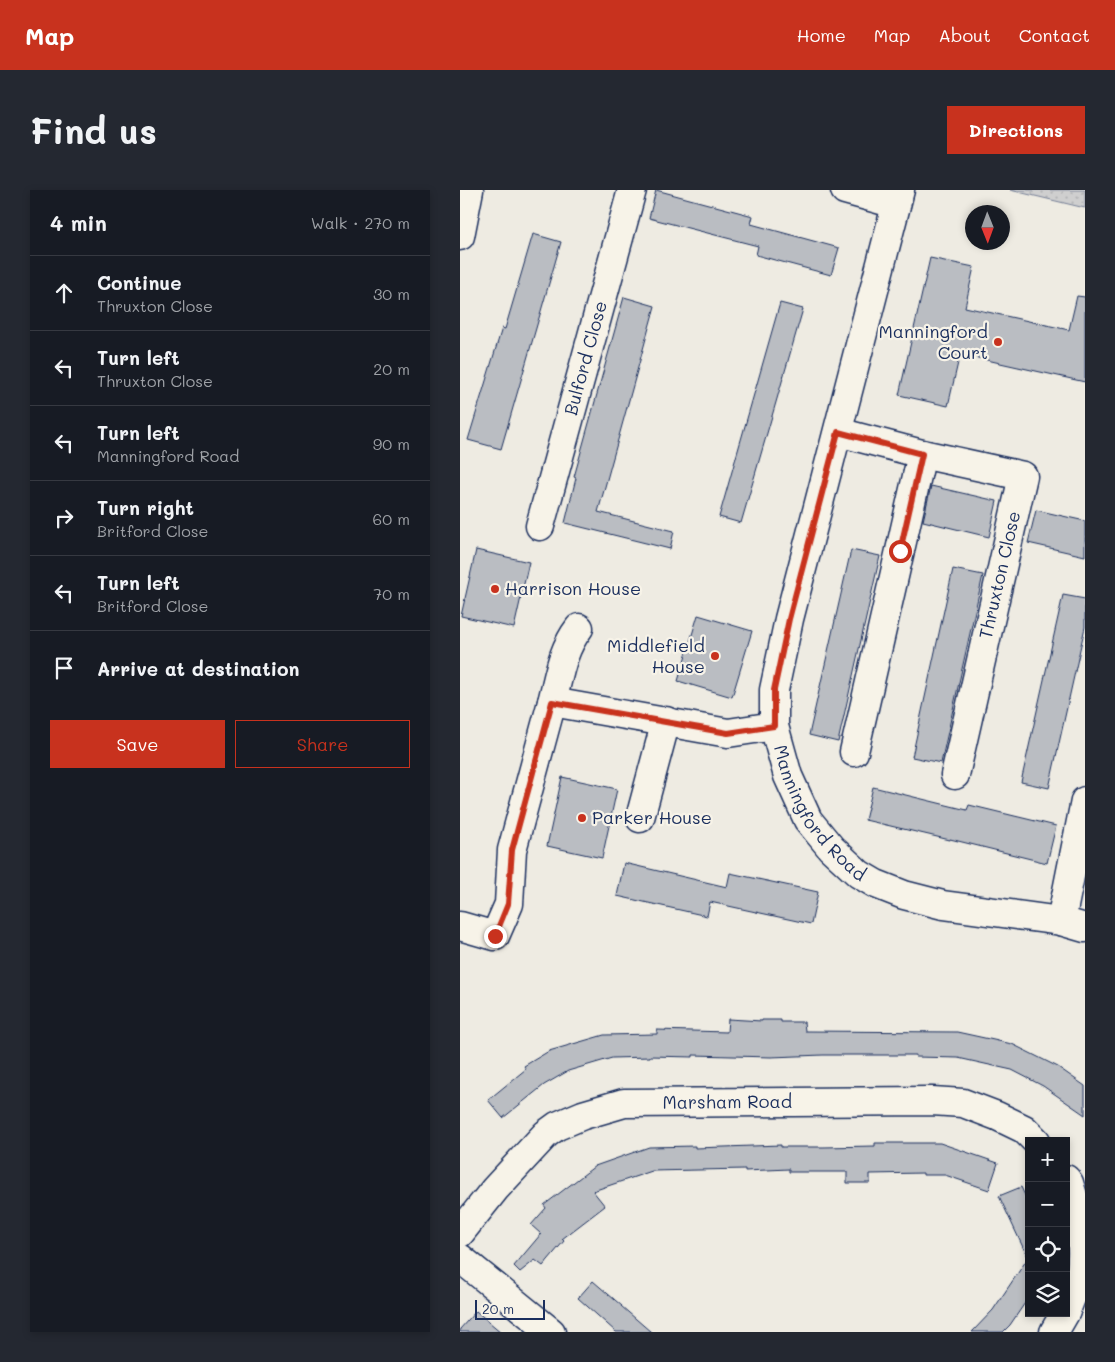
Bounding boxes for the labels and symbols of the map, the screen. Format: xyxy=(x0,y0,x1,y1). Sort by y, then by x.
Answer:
north arrow xyxy=(965,205,1010,250)
street label: Bulford Close xyxy=(558,298,612,418)
place label: Manningford Court xyxy=(878,319,988,364)
marker: Manningford Court xyxy=(992,336,1004,348)
street label: Thruxton Close xyxy=(973,509,1025,641)
route start xyxy=(889,540,912,563)
place label: Harrison House xyxy=(505,576,641,600)
marker: Harrison House xyxy=(489,583,501,595)
place label: Middlefield House xyxy=(607,633,705,678)
marker: Middlefield House xyxy=(709,650,721,662)
street label: Manningford Road xyxy=(769,742,871,886)
place label: Parker House xyxy=(592,805,712,829)
marker: Parker House xyxy=(576,812,588,824)
route end xyxy=(484,925,507,948)
street label: Marsham Road xyxy=(662,1089,792,1114)
scale bar xyxy=(475,1297,545,1320)

